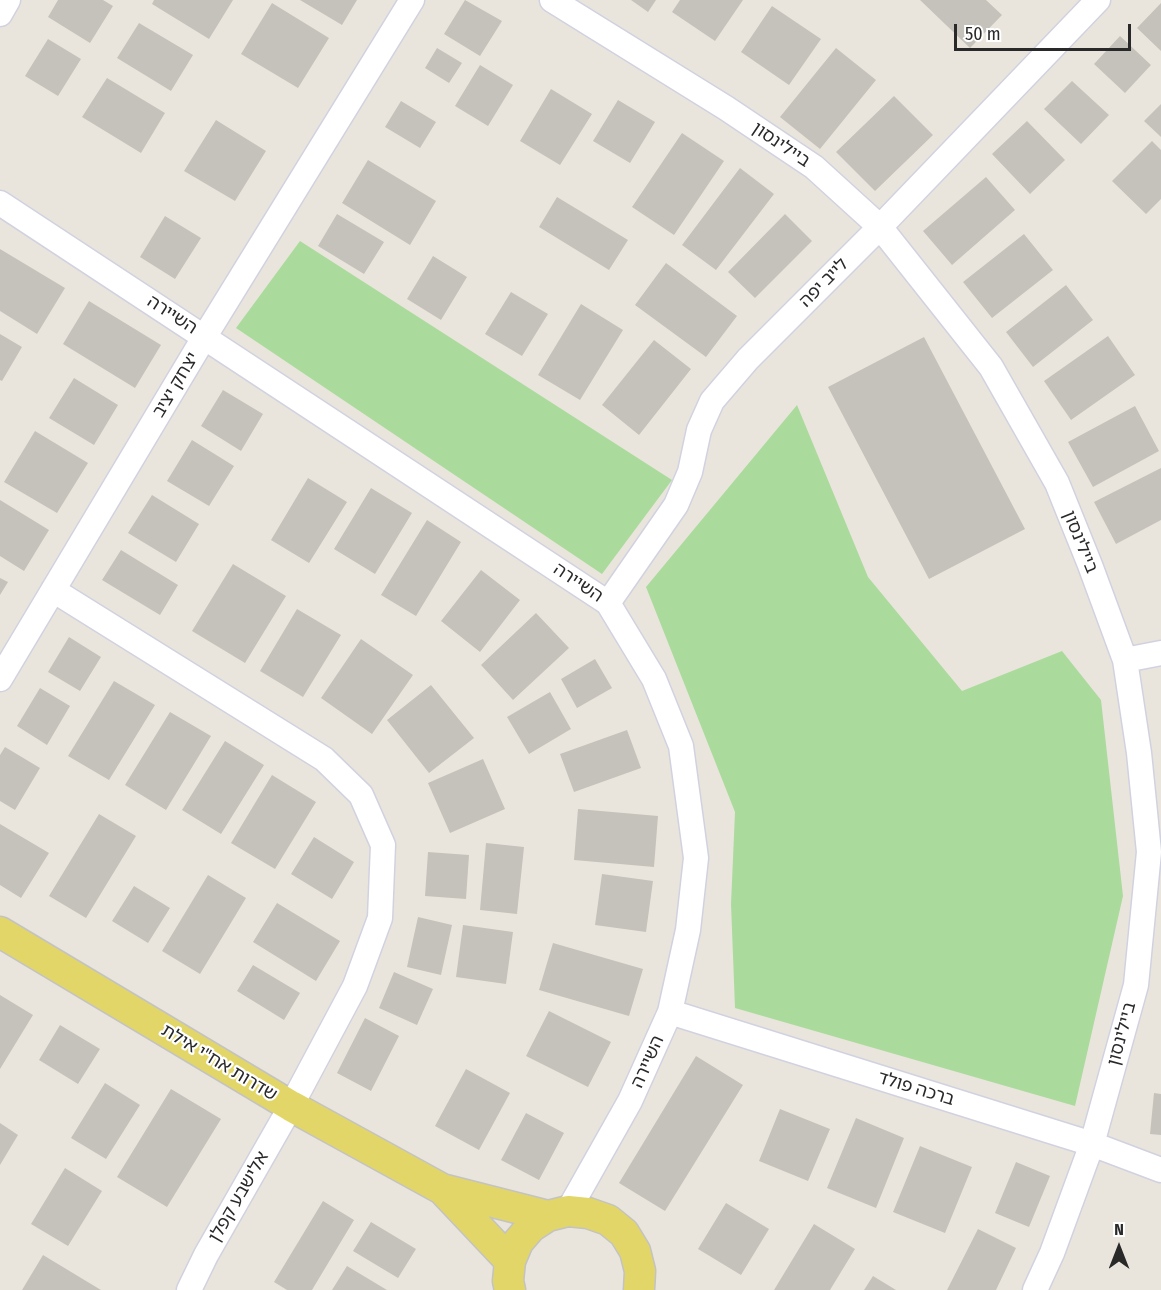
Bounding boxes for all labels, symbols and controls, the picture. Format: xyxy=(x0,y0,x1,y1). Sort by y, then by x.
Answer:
scale bar xyxy=(957,12,1134,50)
text: 50 m xyxy=(965,23,1001,45)
street label: ביילינסון xyxy=(748,118,814,172)
street label: לייב יפה xyxy=(795,254,853,312)
street label: השיירה xyxy=(143,291,201,339)
street label: יצחק יציב xyxy=(148,349,204,421)
street label: ביילינסון xyxy=(1058,508,1102,576)
street label: השיירה xyxy=(549,559,607,607)
street label: ביילינסון xyxy=(1103,1000,1141,1068)
street label: שדרות אח"י אילת xyxy=(157,1020,281,1106)
street label: השיירה xyxy=(627,1032,669,1092)
street label: ברכה פולד xyxy=(875,1067,957,1111)
street label: אלישבע קפלן xyxy=(204,1148,274,1246)
north arrow xyxy=(1089,1218,1149,1278)
text: N xyxy=(1114,1220,1124,1239)

